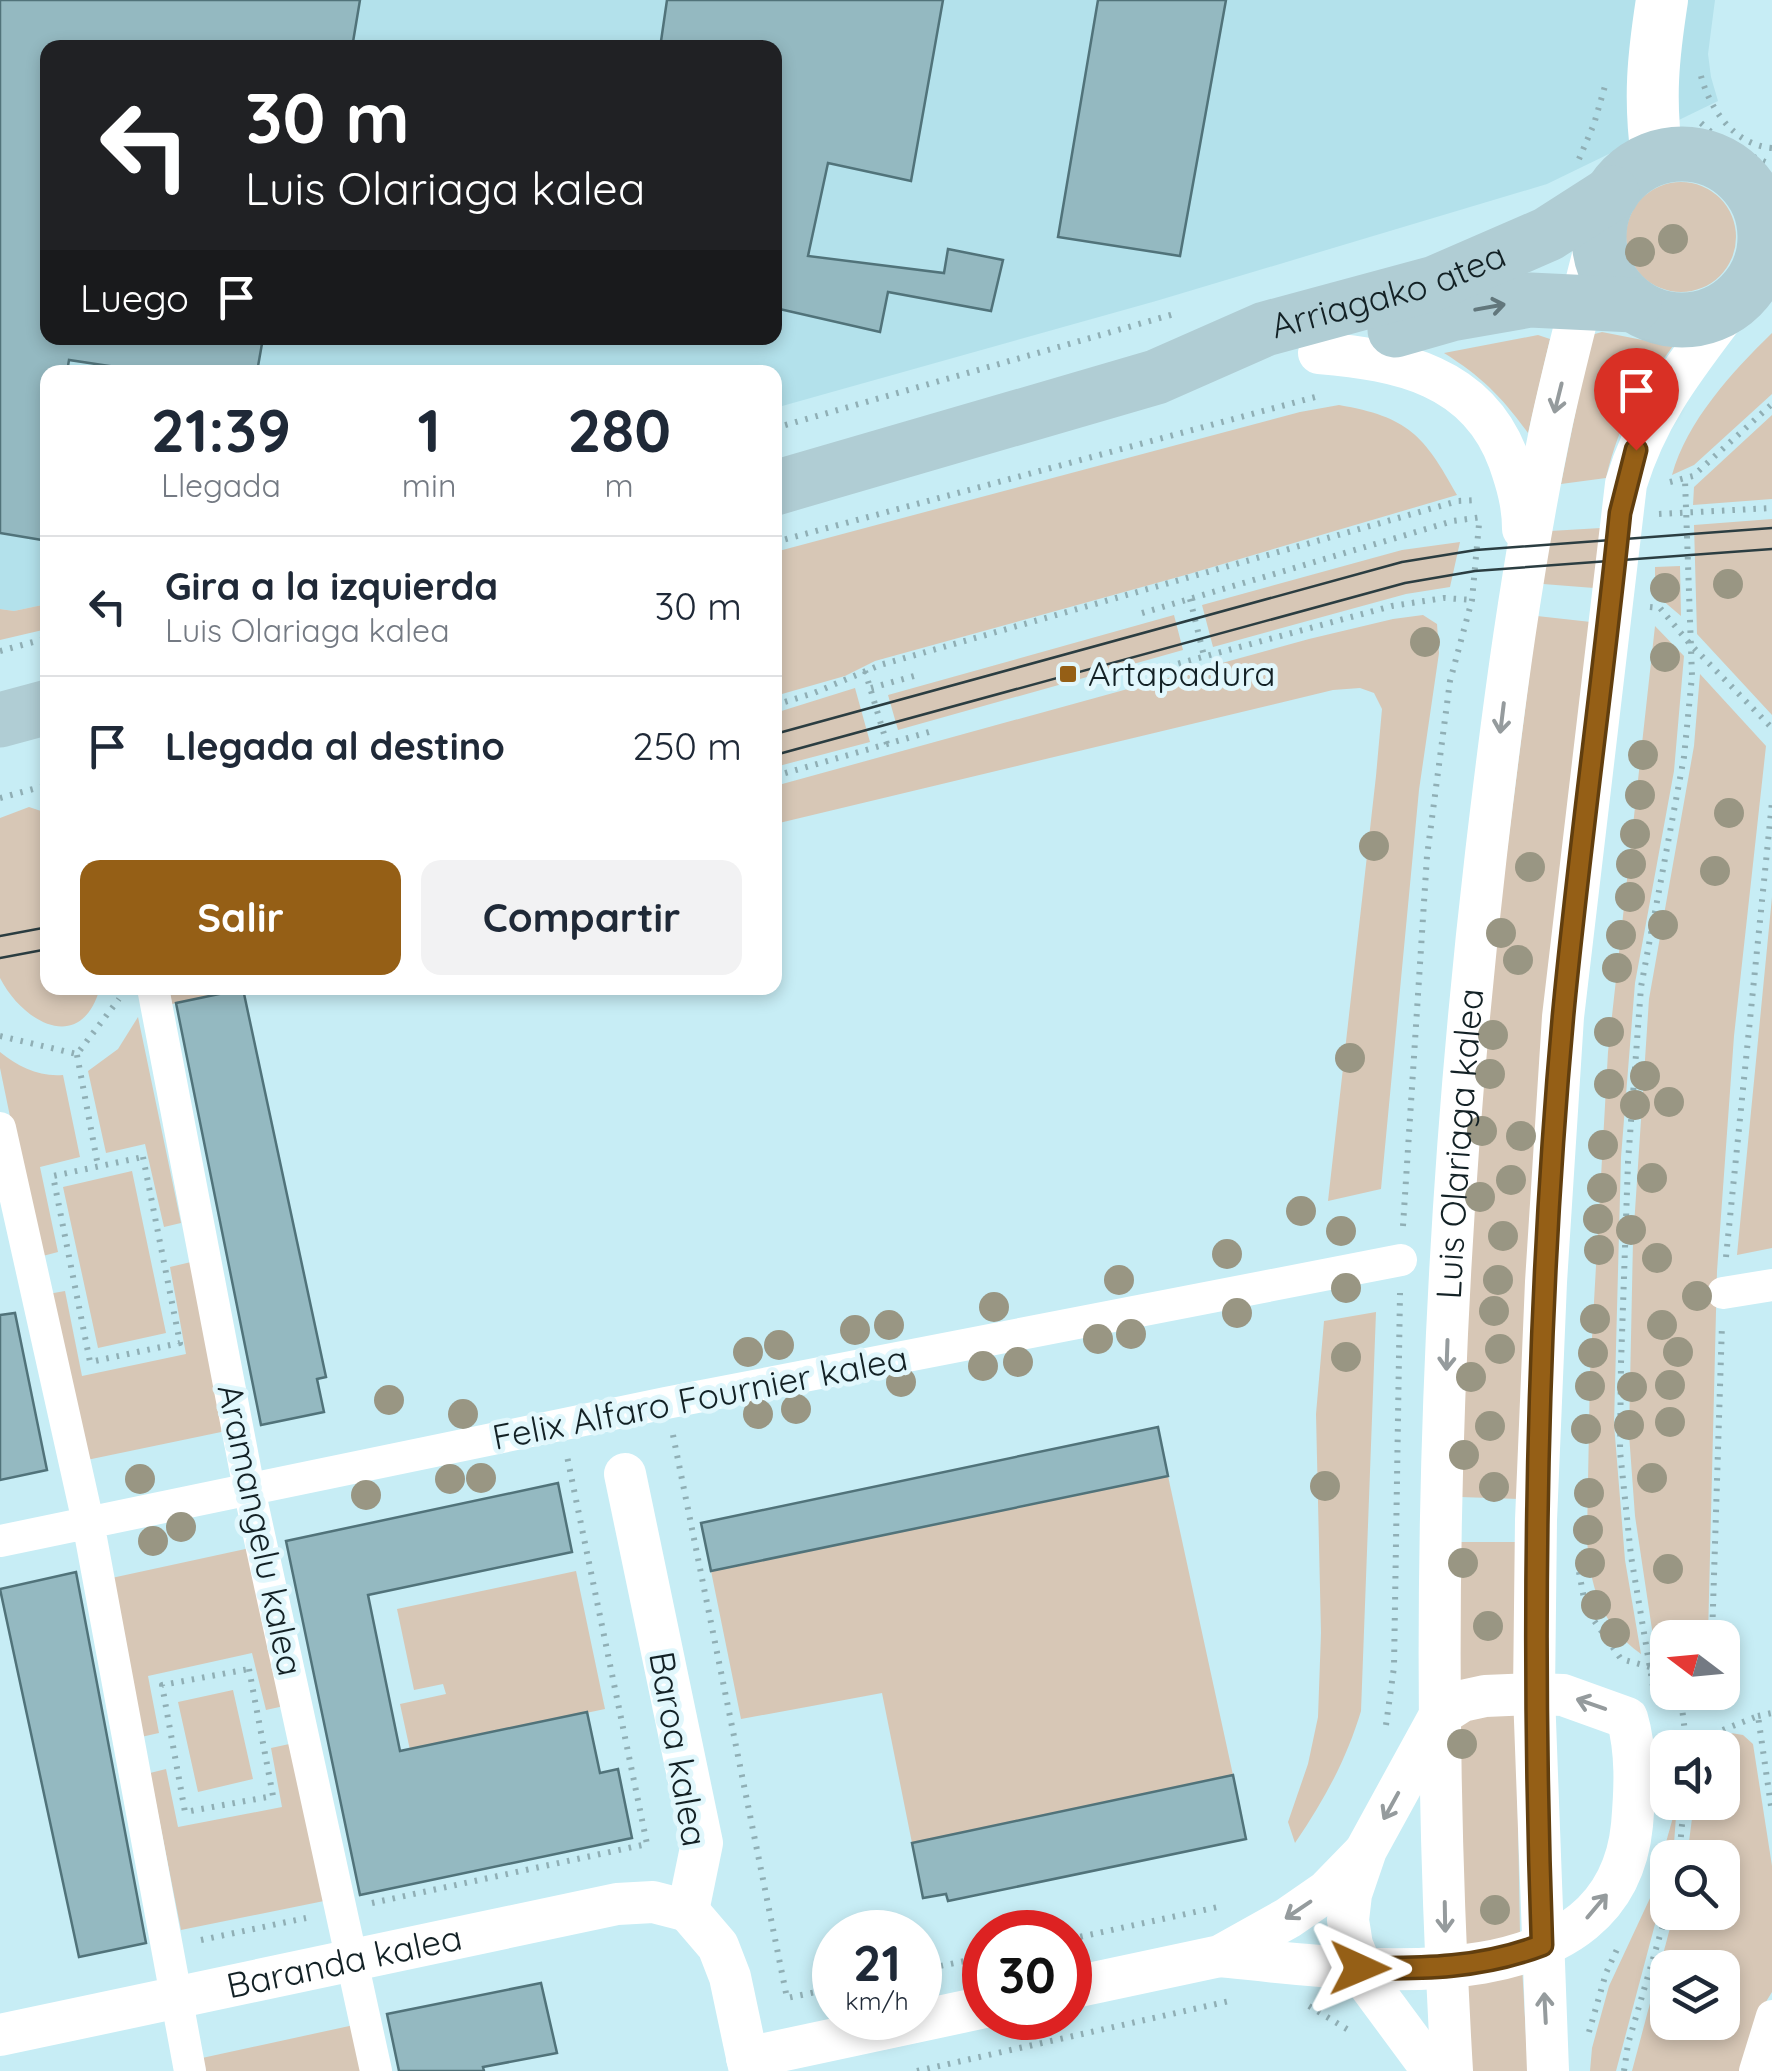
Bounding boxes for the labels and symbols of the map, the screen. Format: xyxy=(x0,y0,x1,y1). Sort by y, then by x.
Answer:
street label: Arriagako atea xyxy=(1266,232,1512,347)
one-way arrow xyxy=(1473,297,1506,316)
pin xyxy=(1594,348,1679,451)
one-way arrow xyxy=(1548,381,1566,413)
place label: Artapadura xyxy=(1088,651,1276,695)
marker: Artapadura xyxy=(1057,663,1079,685)
one-way arrow xyxy=(1492,701,1511,734)
street label: Luis Olariaga kalea xyxy=(1426,986,1493,1300)
street label: Felix Alfaro Fournier kalea xyxy=(489,1335,911,1459)
one-way arrow xyxy=(1438,1339,1457,1371)
street label: Aramangelu kalea xyxy=(209,1380,313,1680)
north arrow xyxy=(1650,1620,1740,1710)
street label: Baroa kalea xyxy=(640,1648,718,1850)
one-way arrow xyxy=(1577,1694,1608,1712)
one-way arrow xyxy=(1381,1791,1401,1820)
one-way arrow xyxy=(1585,1894,1608,1919)
one-way arrow xyxy=(1285,1899,1313,1920)
one-way arrow xyxy=(1435,1901,1454,1933)
speed limit sign: 30 xyxy=(962,1910,1092,2040)
street label: Baranda kalea xyxy=(223,1915,466,2007)
position arrow xyxy=(1308,1916,1412,2020)
one-way arrow xyxy=(1535,1992,1554,2024)

